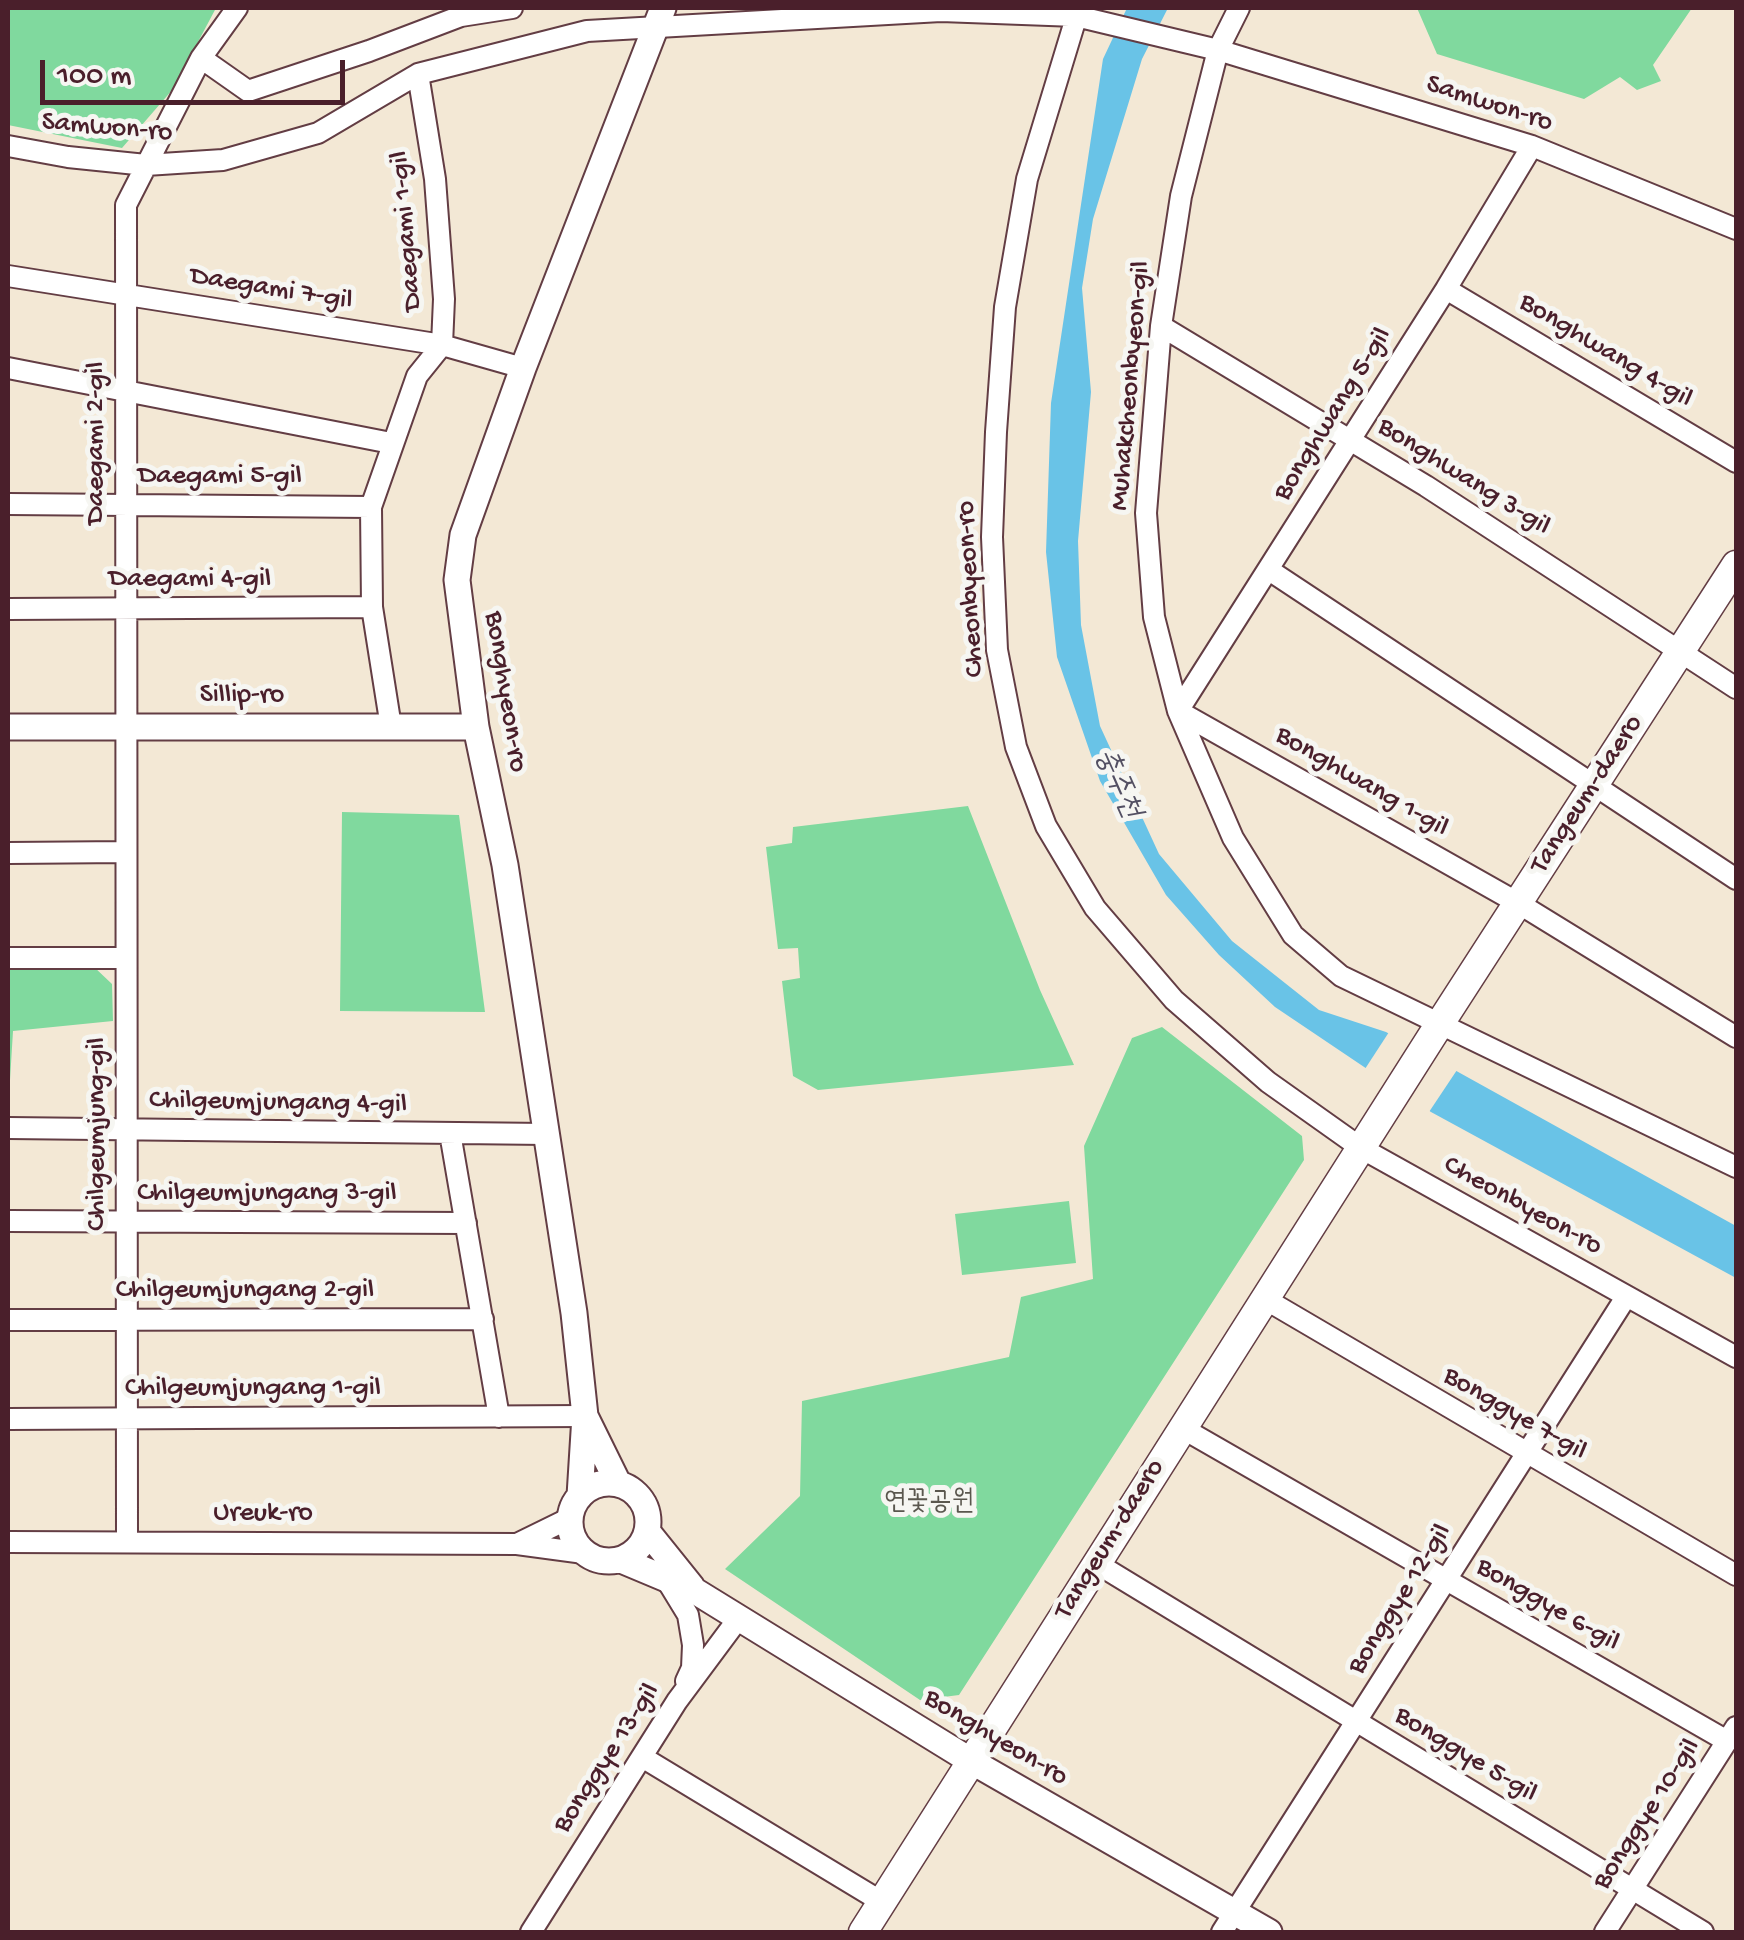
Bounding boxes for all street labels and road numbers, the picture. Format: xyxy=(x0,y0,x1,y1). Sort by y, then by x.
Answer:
street label: Samwon-ro xyxy=(1421,69,1557,141)
street label: Samwon-ro xyxy=(40,107,174,151)
street label: Daegami 1-gil xyxy=(384,150,432,312)
street label: Muhakcheonbyeon-gil xyxy=(1104,260,1160,512)
street label: Daegami 7-gil xyxy=(187,261,355,319)
street label: Bonghwang 4-gil xyxy=(1512,287,1698,417)
street label: Bonghwang 5-gil xyxy=(1267,322,1401,508)
street label: Daegami 2-gil xyxy=(81,362,115,524)
street label: Bonghwang 3-gil xyxy=(1370,411,1556,545)
street label: Daegami 5-gil xyxy=(138,461,302,495)
street label: Cheonbyeon-ro xyxy=(951,500,993,678)
street label: Daegami 4-gil xyxy=(109,564,271,598)
street label: Bonghyeon-ro xyxy=(475,609,533,775)
street label: Sillip-ro xyxy=(200,680,284,714)
street label: Tangeum-daero xyxy=(1524,709,1652,881)
street label: Bonghwang 1-gil xyxy=(1268,720,1454,846)
street label: Chilgeumjung-gil xyxy=(82,1037,116,1231)
street label: Chilgeumjungang 4-gil xyxy=(149,1085,407,1123)
street label: Cheonbyeon-ro xyxy=(1437,1150,1607,1264)
street label: Chilgeumjungang 3-gil xyxy=(137,1178,397,1212)
street label: Chilgeumjungang 2-gil xyxy=(116,1275,374,1309)
street label: Bonggye 7-gil xyxy=(1436,1360,1592,1470)
street label: Chilgeumjungang 1-gil xyxy=(125,1373,381,1407)
street label: Tangeum-daero xyxy=(1048,1454,1174,1626)
street label: Ureuk-ro xyxy=(213,1498,313,1532)
street label: Bonggye 12-gil xyxy=(1341,1519,1461,1681)
street label: Bonggye 6-gil xyxy=(1469,1551,1625,1661)
street label: Bonggye 13-gil xyxy=(547,1678,669,1840)
street label: Bonghyeon-ro xyxy=(917,1683,1073,1795)
street label: Bonggye 5-gil xyxy=(1388,1700,1542,1812)
street label: Bonggye 10-gil xyxy=(1587,1733,1709,1897)

